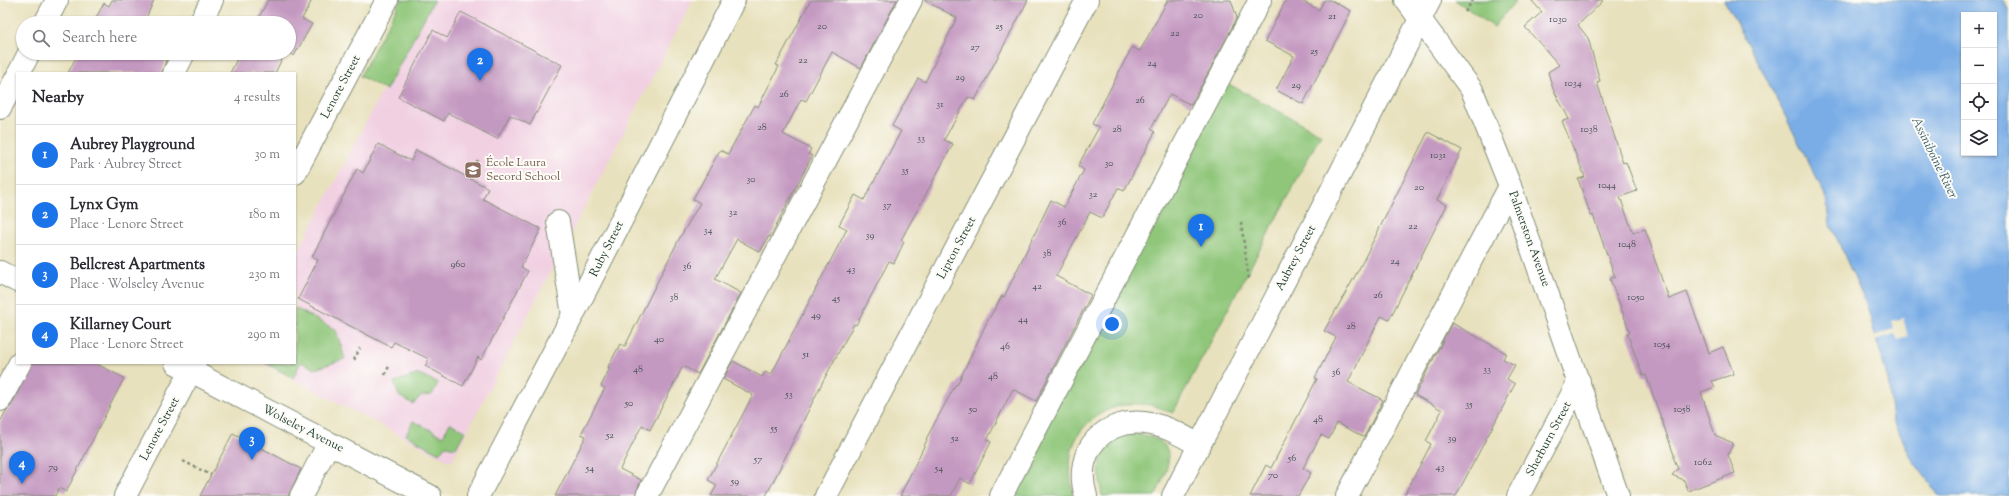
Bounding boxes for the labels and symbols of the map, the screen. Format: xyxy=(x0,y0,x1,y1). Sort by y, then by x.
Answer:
house number: 20 xyxy=(1193,8,1203,23)
house number: 21 xyxy=(1328,9,1337,24)
house number: 1030 xyxy=(1549,12,1567,27)
house number: 20 xyxy=(817,19,827,34)
house number: 25 xyxy=(995,19,1004,34)
house number: 22 xyxy=(1170,26,1180,41)
house number: 27 xyxy=(970,40,980,55)
house number: 25 xyxy=(1310,44,1319,59)
pin: 2 xyxy=(467,48,493,81)
street label: Lenore Street xyxy=(317,52,365,122)
house number: 22 xyxy=(798,53,808,68)
house number: 24 xyxy=(1147,56,1157,71)
house number: 29 xyxy=(955,70,965,85)
house number: 1034 xyxy=(1564,76,1582,91)
house number: 29 xyxy=(1291,78,1301,93)
house number: 26 xyxy=(779,87,789,102)
house number: 26 xyxy=(1135,93,1145,108)
house number: 31 xyxy=(936,97,944,112)
water label: Assiniboine River xyxy=(1906,114,1962,202)
house number: 28 xyxy=(757,120,767,135)
house number: 28 xyxy=(1112,122,1122,137)
house number: 1038 xyxy=(1580,122,1598,137)
house number: 33 xyxy=(917,131,925,146)
house number: 1031 xyxy=(1430,148,1447,163)
place label: École Laura Secord School xyxy=(486,154,561,186)
house number: 30 xyxy=(1104,156,1114,171)
school or university icon: École Laura Secord School xyxy=(463,160,483,180)
house number: 35 xyxy=(901,163,909,178)
house number: 30 xyxy=(746,172,756,187)
house number: 1044 xyxy=(1598,178,1616,193)
house number: 20 xyxy=(1414,180,1424,195)
house number: 32 xyxy=(1089,187,1098,202)
street label: Palmerston Avenue xyxy=(1503,189,1555,290)
house number: 37 xyxy=(882,198,892,213)
house number: 32 xyxy=(729,205,738,220)
street label: Lipton Street xyxy=(933,214,981,282)
pin: 1 xyxy=(1188,214,1214,247)
house number: 36 xyxy=(1058,215,1066,230)
street label: Ruby Street xyxy=(585,218,629,280)
house number: 22 xyxy=(1408,219,1418,234)
street label: Aubrey Street xyxy=(1271,222,1321,294)
house number: 34 xyxy=(703,223,713,238)
house number: 39 xyxy=(866,228,875,243)
house number: 1048 xyxy=(1618,237,1636,252)
house number: 38 xyxy=(1042,246,1052,261)
house number: 24 xyxy=(1390,254,1400,269)
house number: 960 xyxy=(450,257,466,272)
house number: 36 xyxy=(683,259,691,274)
house number: 43 xyxy=(846,262,856,277)
house number: 42 xyxy=(1032,279,1042,294)
house number: 26 xyxy=(1373,288,1383,303)
house number: 38 xyxy=(669,290,679,305)
house number: 1050 xyxy=(1627,290,1645,305)
house number: 45 xyxy=(832,291,841,306)
house number: 49 xyxy=(811,308,821,323)
house number: 44 xyxy=(1018,312,1028,327)
your location xyxy=(1102,314,1122,334)
house number: 28 xyxy=(1346,319,1356,334)
house number: 40 xyxy=(654,332,664,347)
house number: 1054 xyxy=(1653,337,1671,352)
house number: 46 xyxy=(1000,339,1010,354)
house number: 51 xyxy=(802,347,810,362)
house number: 48 xyxy=(633,362,643,377)
house number: 33 xyxy=(1483,362,1491,377)
house number: 36 xyxy=(1332,365,1340,380)
house number: 48 xyxy=(988,369,998,384)
house number: 53 xyxy=(784,387,793,402)
street label: Lenore Street xyxy=(136,394,184,464)
house number: 50 xyxy=(624,396,633,411)
house number: 35 xyxy=(1465,397,1473,412)
street label: Sherburn Street xyxy=(1522,398,1576,480)
street label: Wolseley Avenue xyxy=(259,401,347,458)
house number: 50 xyxy=(968,402,977,417)
house number: 1058 xyxy=(1673,402,1691,417)
house number: 48 xyxy=(1313,412,1323,427)
house number: 55 xyxy=(770,421,778,436)
pin: 3 xyxy=(239,427,265,460)
house number: 52 xyxy=(605,428,614,443)
house number: 52 xyxy=(950,431,959,446)
house number: 39 xyxy=(1448,431,1457,446)
pin: 4 xyxy=(9,451,35,484)
house number: 56 xyxy=(1287,451,1296,466)
house number: 57 xyxy=(753,452,762,467)
house number: 1062 xyxy=(1694,455,1712,470)
house number: 79 xyxy=(48,460,58,475)
house number: 43 xyxy=(1435,460,1445,475)
house number: 54 xyxy=(585,461,594,476)
house number: 54 xyxy=(934,461,943,476)
house number: 70 xyxy=(1268,468,1278,483)
house number: 59 xyxy=(730,474,739,489)

